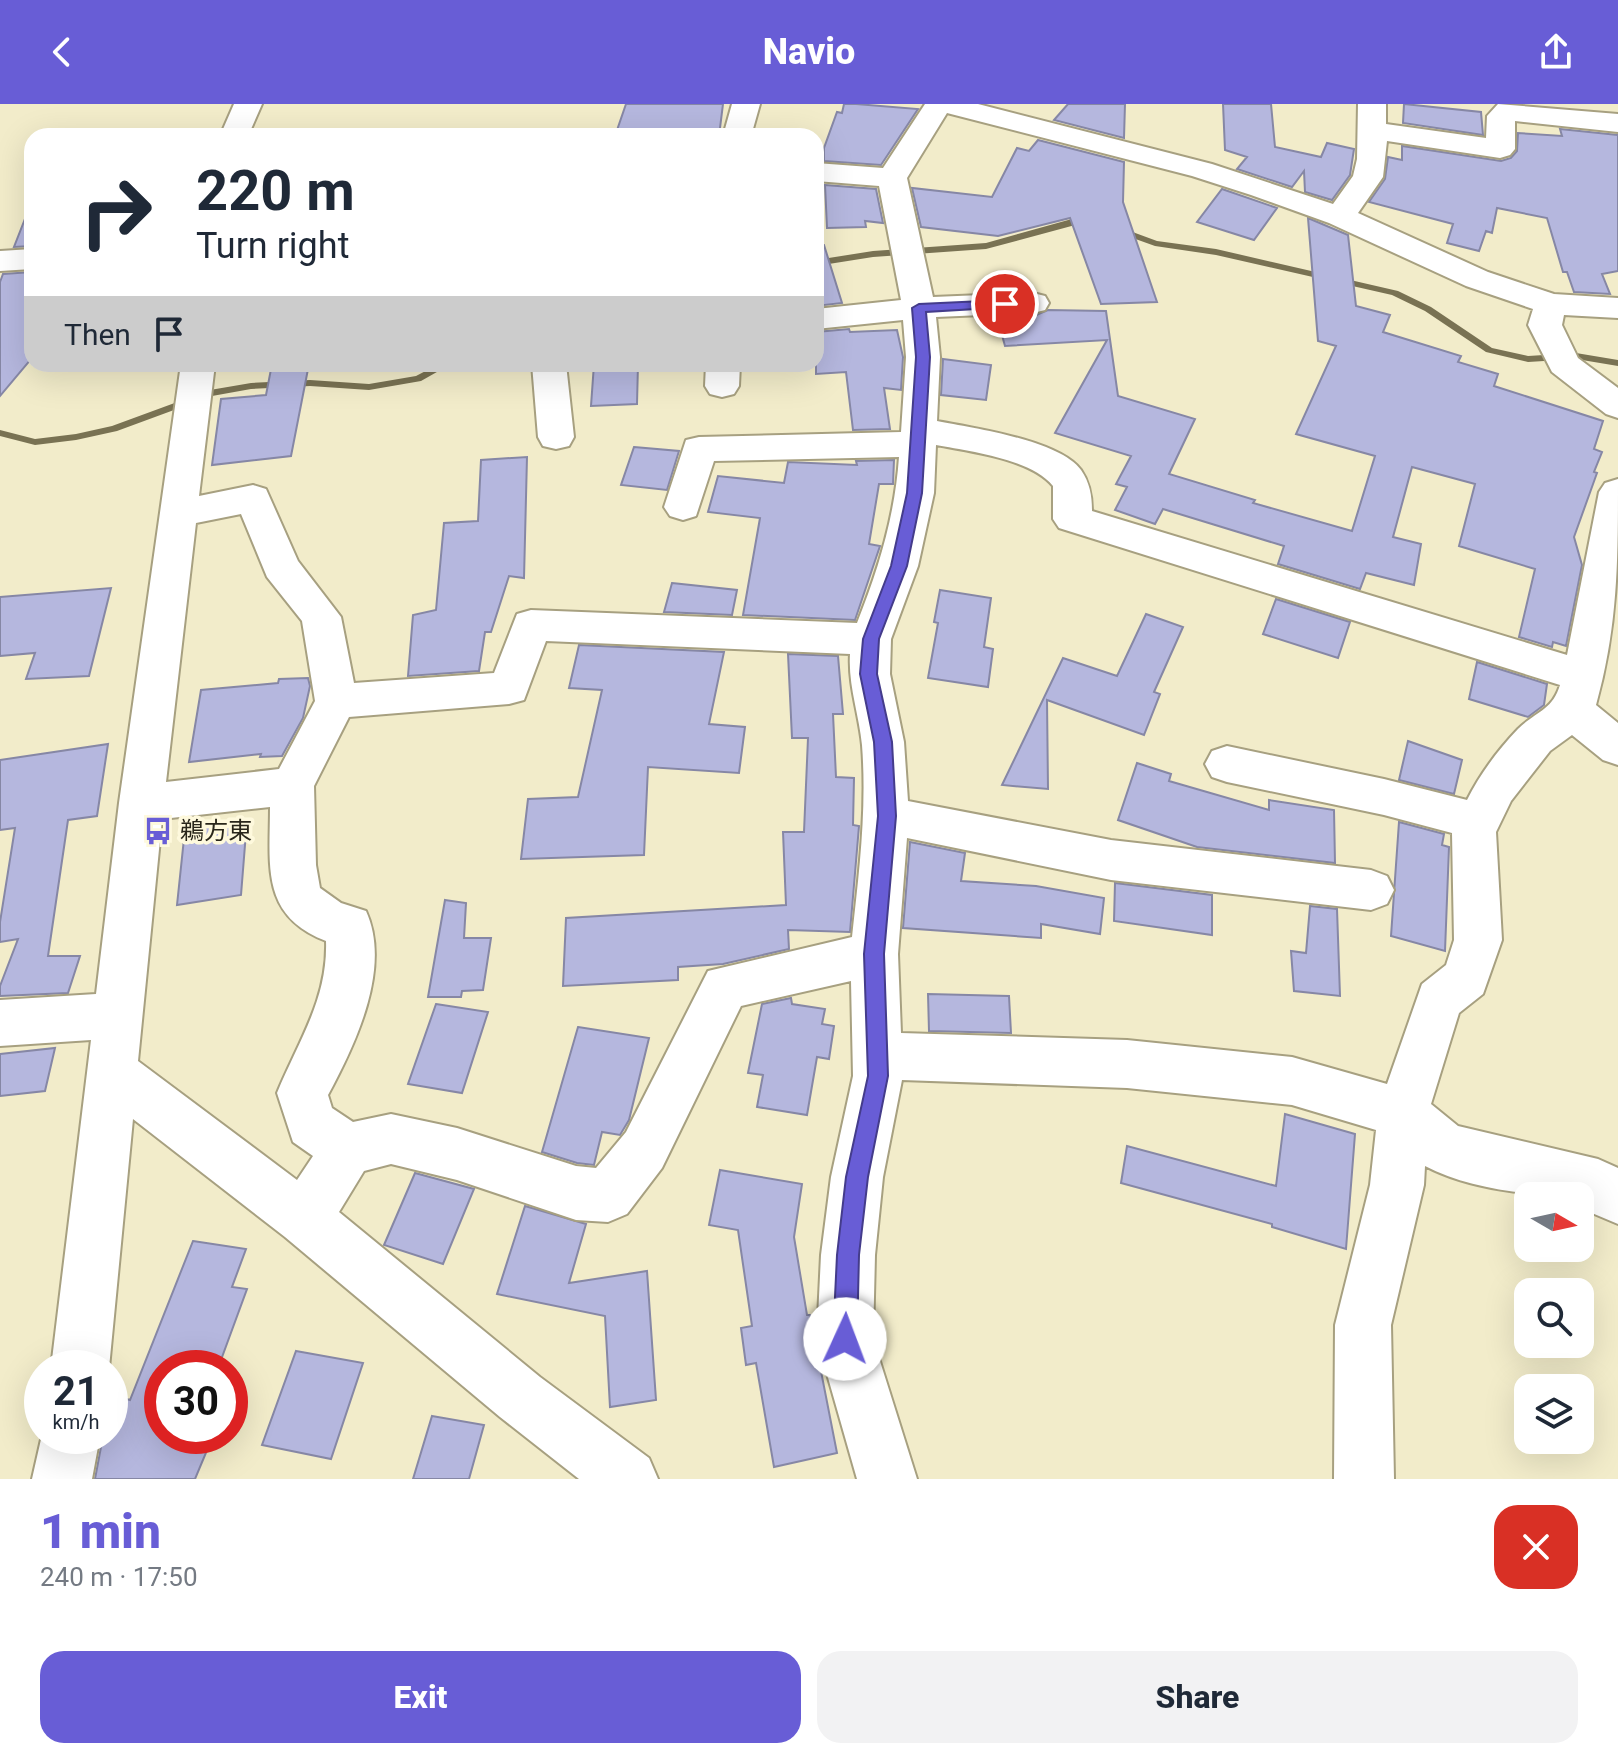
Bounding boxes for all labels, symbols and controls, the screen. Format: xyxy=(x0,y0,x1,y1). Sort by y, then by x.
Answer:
icon: back xyxy=(40,30,84,74)
icon: share xyxy=(1534,30,1578,74)
text: Navio xyxy=(763,31,855,73)
text: 220 m xyxy=(196,158,355,224)
icon: right xyxy=(64,160,168,264)
text: Turn right xyxy=(196,225,349,267)
pin xyxy=(971,270,1039,338)
icon: arrive xyxy=(983,282,1027,326)
icon: arrive xyxy=(147,312,191,356)
text: Then xyxy=(64,317,131,352)
bus stop icon: 鵜方東 xyxy=(143,816,173,846)
place label: 鵜方東 xyxy=(180,817,252,845)
north arrow xyxy=(1514,1182,1594,1262)
map controls xyxy=(1514,1182,1594,1454)
button: search xyxy=(1514,1278,1594,1358)
position arrow xyxy=(803,1297,887,1381)
speed limit sign: 30 xyxy=(144,1350,248,1454)
text: 21 xyxy=(53,1368,99,1415)
button: layers xyxy=(1514,1374,1594,1454)
text: km/h xyxy=(53,1410,99,1434)
text: 1 min xyxy=(40,1503,161,1560)
button: close xyxy=(1494,1505,1578,1589)
text: 240 m · 17:50 xyxy=(40,1562,198,1592)
button: Exit xyxy=(40,1651,801,1743)
button: Share xyxy=(817,1651,1578,1743)

